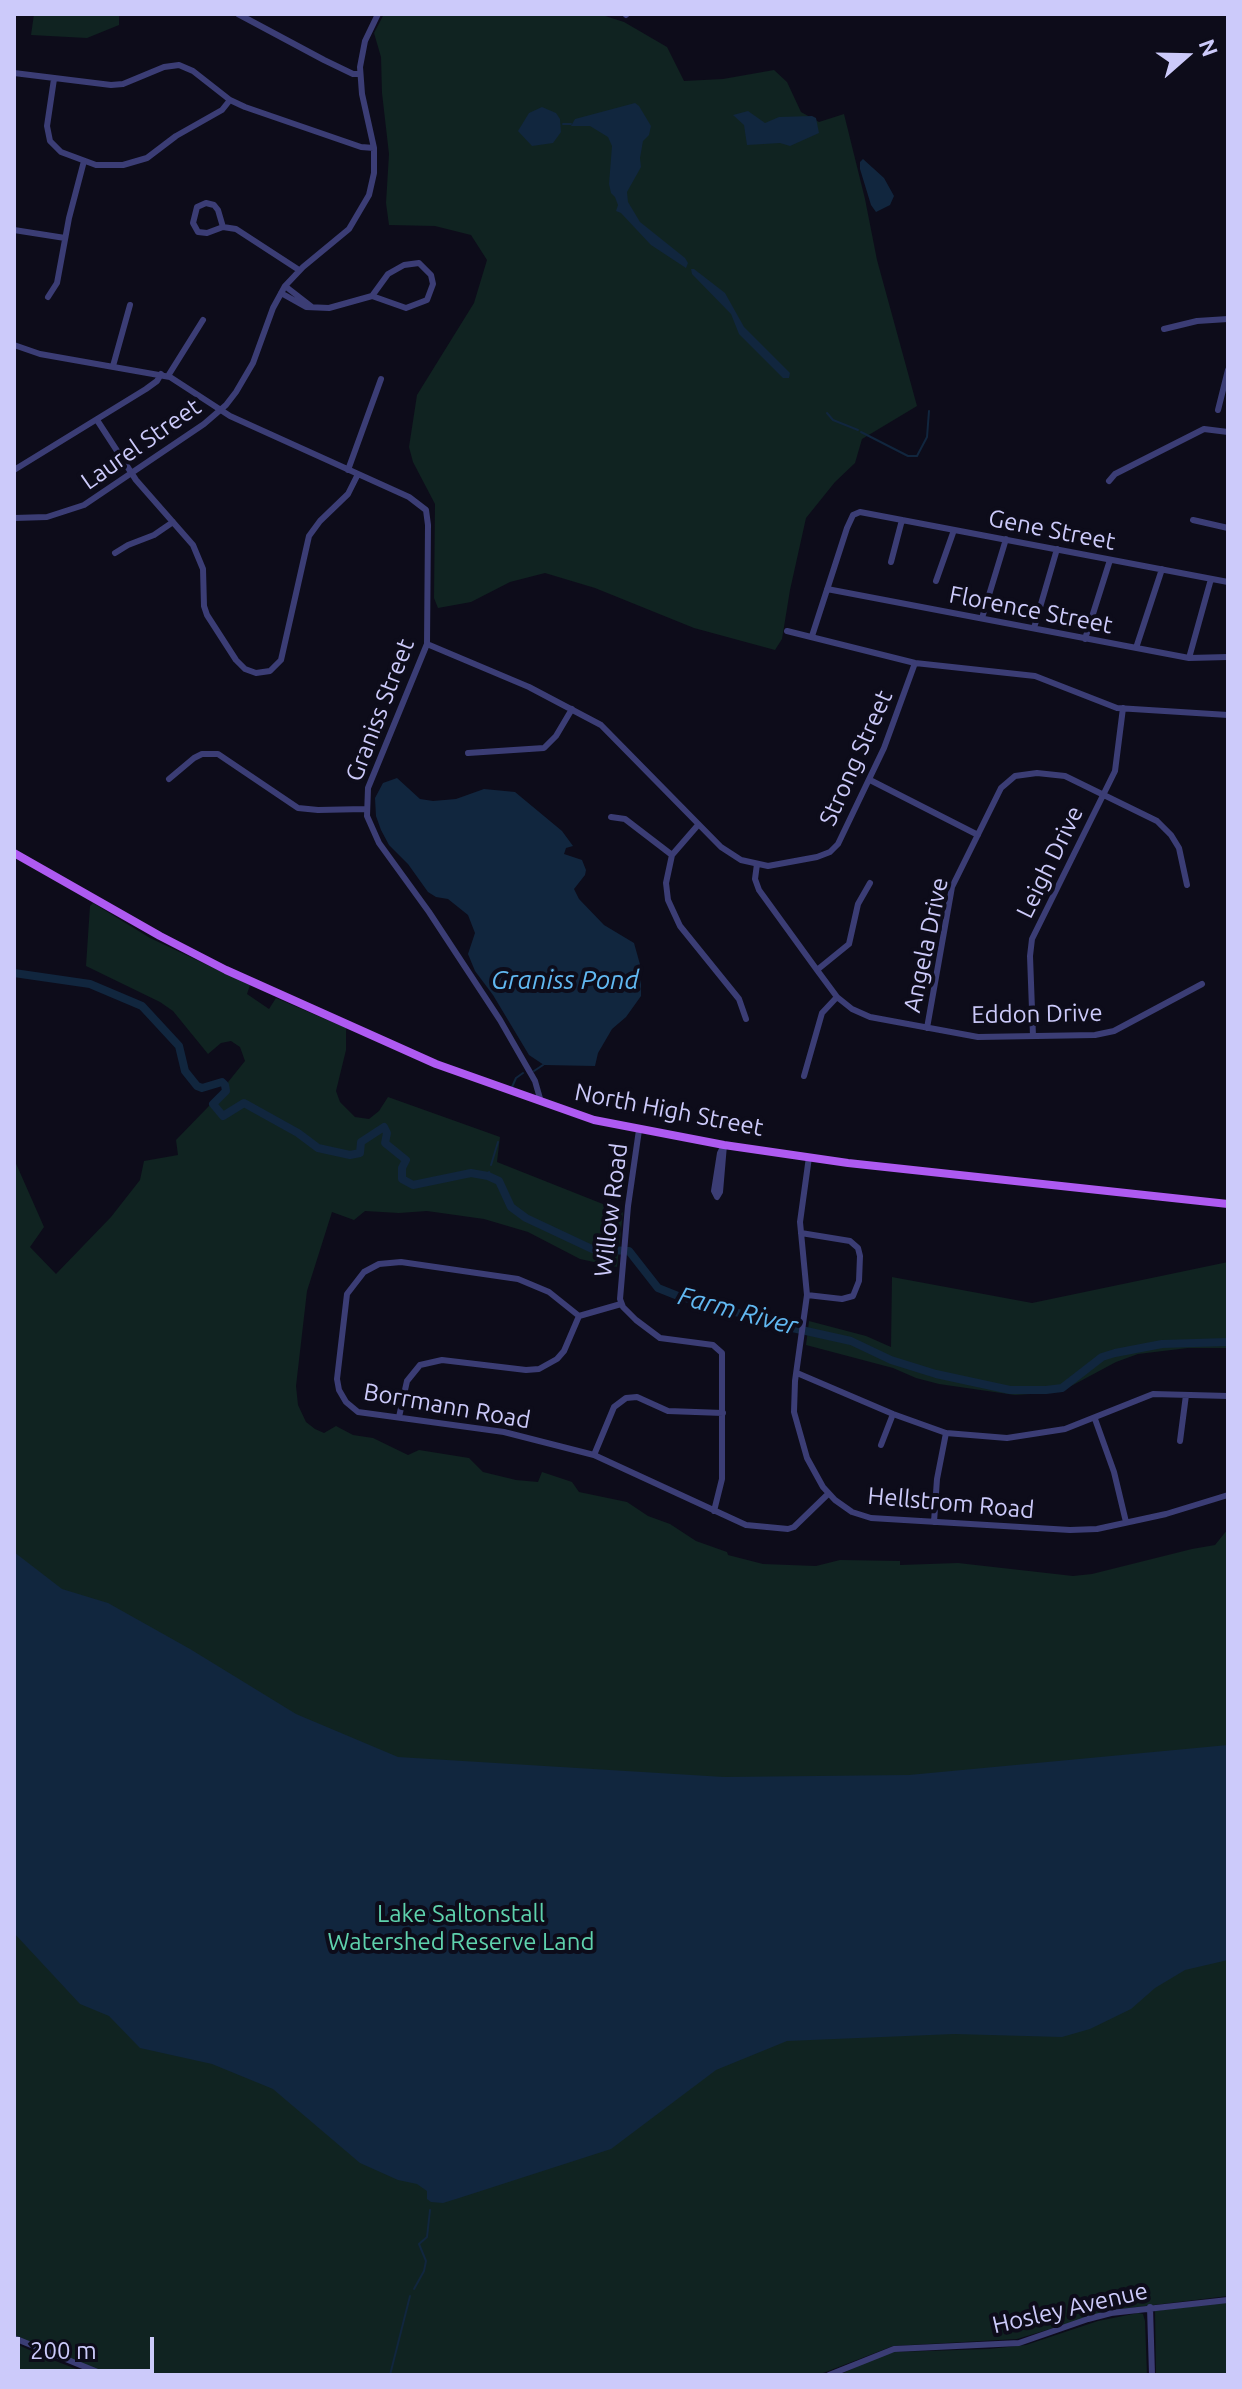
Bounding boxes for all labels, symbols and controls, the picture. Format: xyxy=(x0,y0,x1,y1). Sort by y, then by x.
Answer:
north arrow xyxy=(1146,16,1226,96)
text: N xyxy=(1194,36,1224,60)
street label: Laurel Street xyxy=(76,392,206,496)
street label: Gene Street xyxy=(986,504,1118,556)
street label: Florence Street xyxy=(947,580,1115,640)
street label: Graniss Street xyxy=(340,635,420,785)
street label: Strong Street xyxy=(813,686,899,830)
street label: Leigh Drive xyxy=(1011,801,1089,923)
street label: Angela Drive xyxy=(898,875,954,1015)
water label: Graniss Pond xyxy=(491,964,639,996)
street label: Eddon Drive xyxy=(971,998,1103,1030)
street label: North High Street xyxy=(572,1078,766,1142)
street label: Willow Road xyxy=(589,1141,633,1279)
water label: Farm River xyxy=(675,1280,801,1342)
street label: Borrmann Road xyxy=(361,1377,533,1435)
street label: Hellstrom Road xyxy=(867,1481,1035,1525)
park label: Lake Saltonstall Watershed Reserve Land xyxy=(328,1900,594,1956)
street label: Hosley Avenue xyxy=(989,2276,1151,2340)
scale bar xyxy=(20,2321,158,2371)
text: 200 m xyxy=(30,2337,97,2364)

